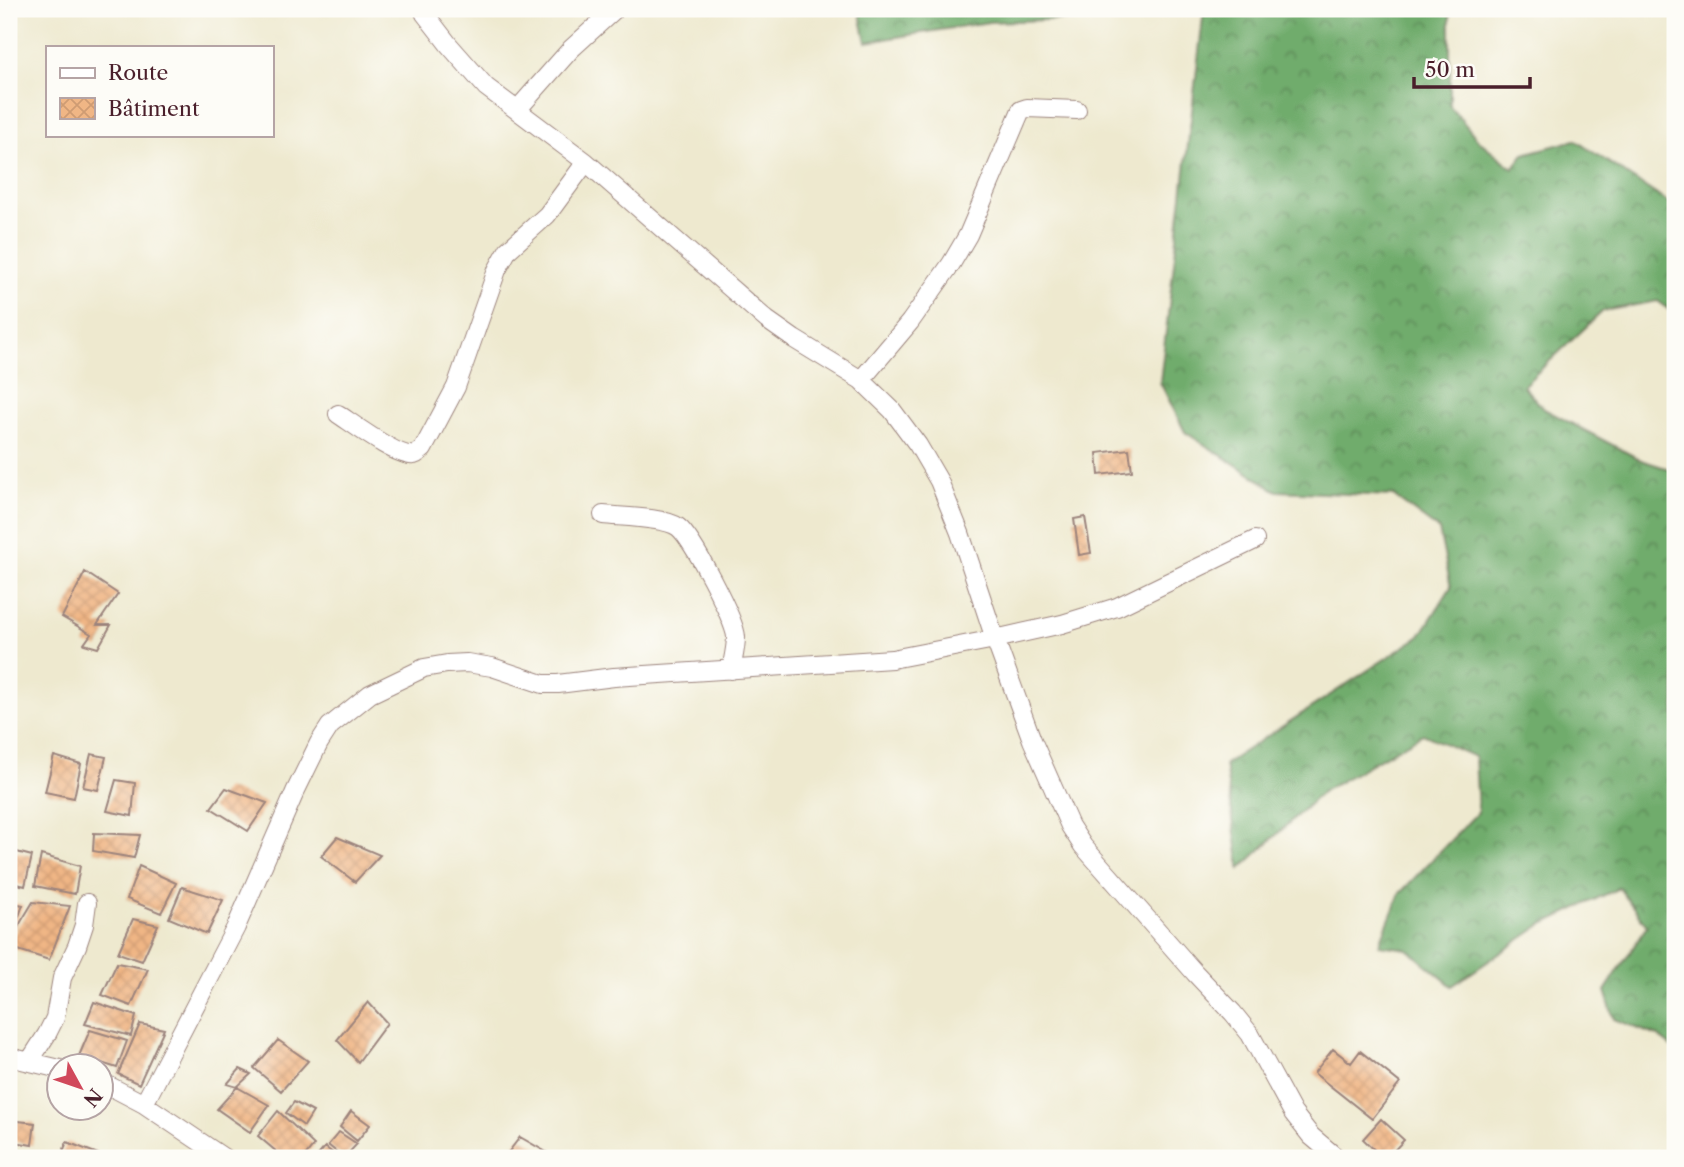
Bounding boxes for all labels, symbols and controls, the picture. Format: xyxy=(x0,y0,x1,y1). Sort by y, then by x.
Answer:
legend xyxy=(46,46,273,136)
scale bar xyxy=(1414,46,1530,90)
text: 50 m xyxy=(1425,57,1475,82)
text: Route xyxy=(108,60,168,85)
text: Bâtiment xyxy=(108,96,200,121)
north arrow xyxy=(46,1052,116,1122)
text: N xyxy=(79,1084,107,1111)

